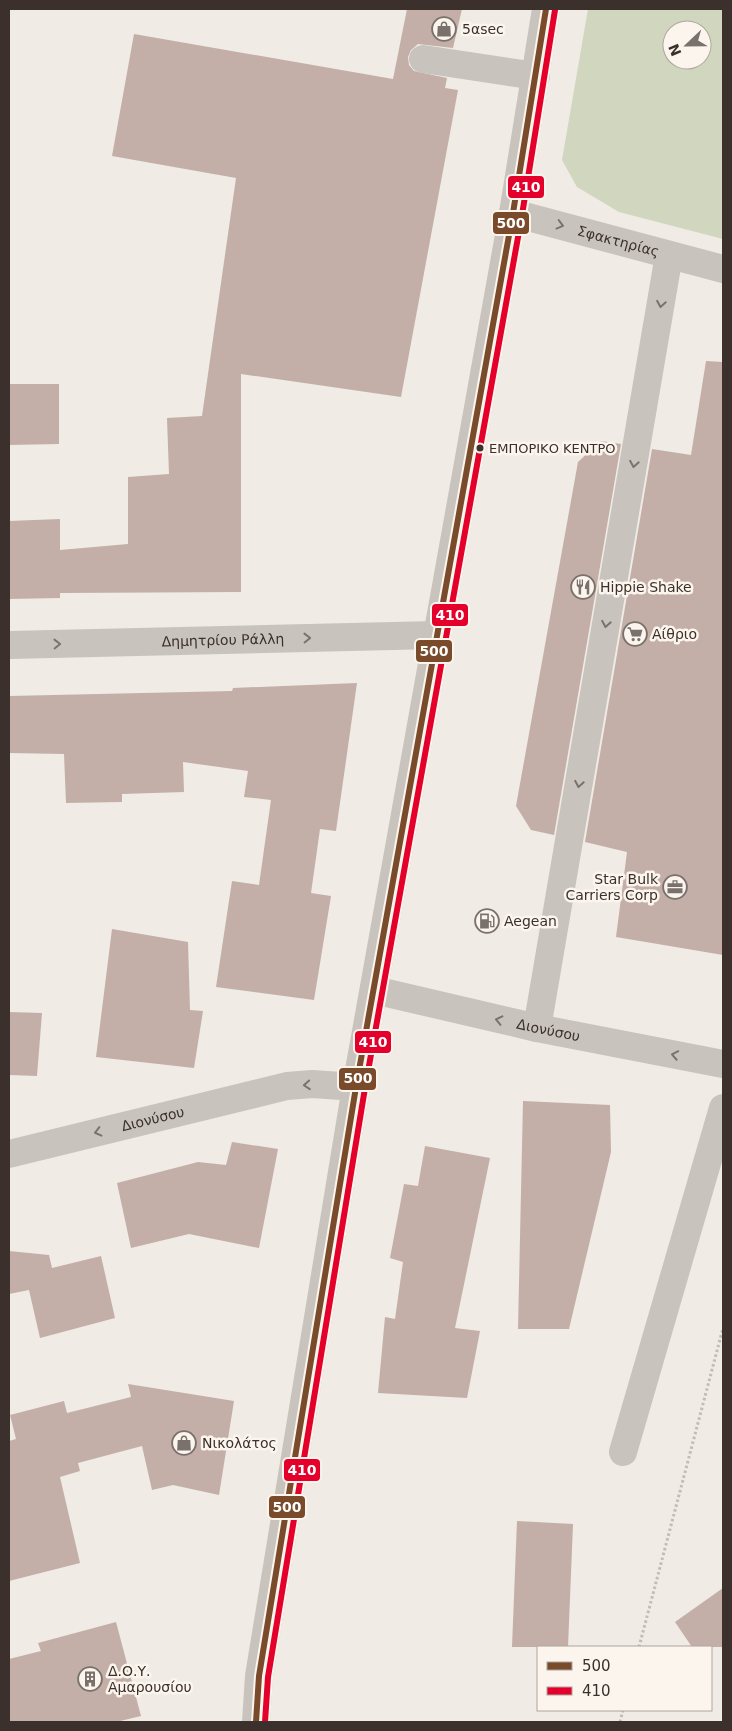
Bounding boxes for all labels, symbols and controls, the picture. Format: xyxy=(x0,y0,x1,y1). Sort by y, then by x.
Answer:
shop icon: 5αsec xyxy=(431,16,457,42)
north arrow xyxy=(662,20,712,70)
place label: 5αsec xyxy=(462,21,504,37)
text: N xyxy=(665,41,685,58)
line badge: 410 xyxy=(507,175,545,199)
text: 410 xyxy=(511,179,541,195)
line badge: 500 xyxy=(492,211,530,235)
text: 500 xyxy=(496,215,526,231)
one-way arrow xyxy=(556,220,564,230)
street label: Σφακτηρίας xyxy=(576,223,661,260)
one-way arrow xyxy=(657,299,667,308)
place label: ΕΜΠΟΡΙΚΟ ΚΕΝΤΡΟ xyxy=(489,441,615,456)
marker: ΕΜΠΟΡΙΚΟ ΚΕΝΤΡΟ xyxy=(475,443,485,453)
one-way arrow xyxy=(629,459,639,468)
restaurant icon: Hippie Shake xyxy=(570,574,596,600)
place label: Hippie Shake xyxy=(600,579,692,595)
line badge: 410 xyxy=(431,603,469,627)
text: 410 xyxy=(435,607,465,623)
one-way arrow xyxy=(602,619,612,628)
supermarket icon: Αίθριο xyxy=(622,621,648,647)
place label: Αίθριο xyxy=(652,626,697,642)
street label: Δημητρίου Ράλλη xyxy=(161,631,284,649)
one-way arrow xyxy=(304,633,312,643)
one-way arrow xyxy=(54,639,62,649)
line badge: 500 xyxy=(415,639,453,663)
text: 500 xyxy=(419,643,449,659)
one-way arrow xyxy=(574,780,584,788)
place label: Star Bulk Carriers Corp xyxy=(565,871,659,903)
office icon: Star Bulk Carriers Corp xyxy=(662,874,688,900)
fuel station icon: Aegean xyxy=(474,908,500,934)
place label: Aegean xyxy=(504,913,557,929)
one-way arrow xyxy=(494,1015,503,1026)
street label: Διονύσου xyxy=(515,1016,582,1044)
line badge: 410 xyxy=(354,1030,392,1054)
text: 410 xyxy=(358,1034,388,1050)
one-way arrow xyxy=(671,1051,680,1061)
line badge: 500 xyxy=(338,1067,377,1091)
text: 500 xyxy=(343,1070,373,1086)
one-way arrow xyxy=(303,1079,311,1090)
street label: Διονύσου xyxy=(120,1103,186,1134)
one-way arrow xyxy=(93,1126,102,1137)
shop icon: Νικολάτος xyxy=(171,1430,197,1456)
place label: Νικολάτος xyxy=(202,1435,277,1451)
line badge: 410 xyxy=(283,1458,321,1482)
text: 410 xyxy=(287,1462,317,1478)
line badge: 500 xyxy=(268,1495,306,1519)
text: 500 xyxy=(272,1499,302,1515)
legend xyxy=(537,1646,712,1711)
text: 500 xyxy=(582,1657,611,1675)
place label: Δ.Ο.Υ. Αμαρουσίου xyxy=(108,1663,192,1695)
building icon: Δ.Ο.Υ. Αμαρουσίου xyxy=(77,1666,103,1692)
text: 410 xyxy=(582,1682,611,1700)

